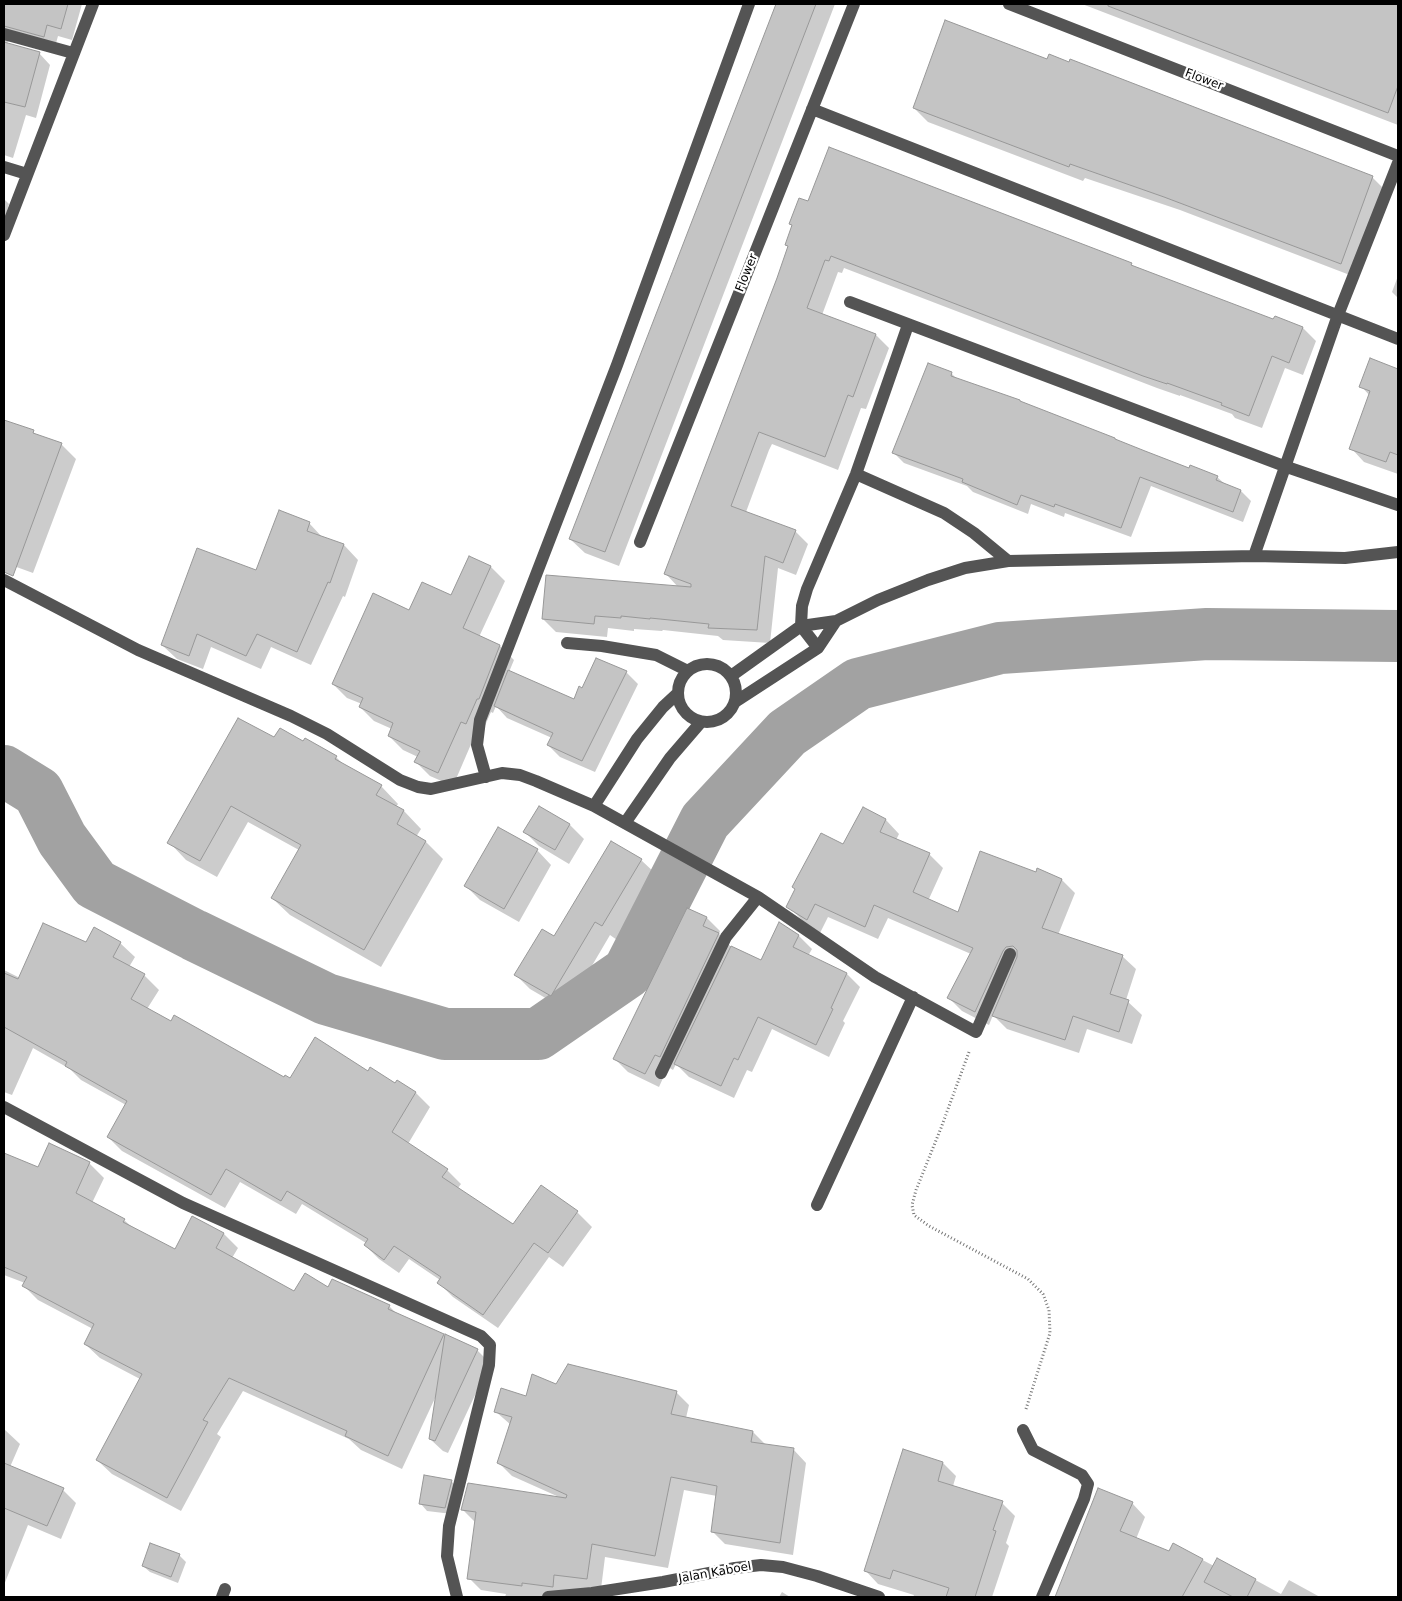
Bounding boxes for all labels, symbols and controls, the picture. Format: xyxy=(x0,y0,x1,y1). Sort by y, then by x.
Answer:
street label: Flower xyxy=(1183,66,1225,94)
street label: Flower xyxy=(733,252,761,294)
street label: Jalan Kaboel xyxy=(677,1560,753,1586)

